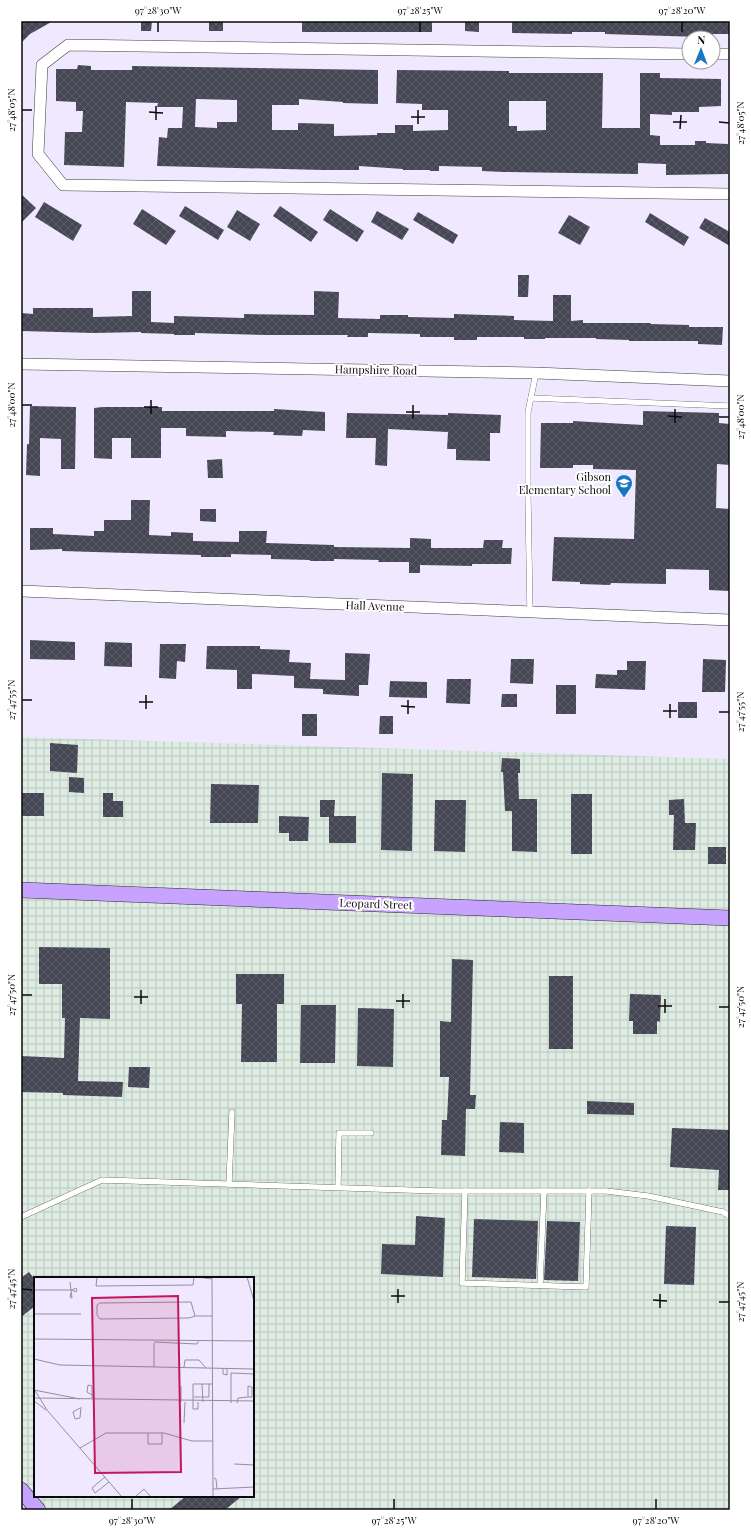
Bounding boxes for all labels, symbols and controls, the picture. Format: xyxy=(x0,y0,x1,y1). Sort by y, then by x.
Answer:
text: 97°28'30"W xyxy=(135,3,182,17)
text: 97°28'25"W xyxy=(397,3,444,17)
text: 97°28'20"W xyxy=(659,3,706,17)
north arrow xyxy=(681,30,721,70)
text: N xyxy=(697,32,705,47)
text: 27°48'05"N xyxy=(4,88,18,132)
text: 27°48'05"N xyxy=(733,101,747,145)
street label: Hampshire Road xyxy=(335,361,418,378)
text: 27°48'00"N xyxy=(4,382,18,428)
text: 27°48'00"N xyxy=(733,394,747,440)
place label: Gibson Elementary School xyxy=(519,469,611,497)
school or university icon: Gibson Elementary School xyxy=(614,473,634,498)
street label: Hall Avenue xyxy=(345,597,405,614)
text: 27°47'55"N xyxy=(4,680,18,720)
text: 27°47'55"N xyxy=(733,692,747,732)
street label: Leopard Street xyxy=(339,895,413,912)
text: 27°47'50"N xyxy=(4,974,18,1016)
text: 27°47'50"N xyxy=(733,986,747,1028)
text: 27°47'45"N xyxy=(4,1269,18,1309)
inset map xyxy=(34,1277,254,1497)
text: 27°47'45"N xyxy=(733,1282,747,1322)
text: 97°28'30"W xyxy=(109,1513,156,1527)
text: 97°28'25"W xyxy=(371,1513,418,1527)
text: 97°28'20"W xyxy=(633,1513,680,1527)

